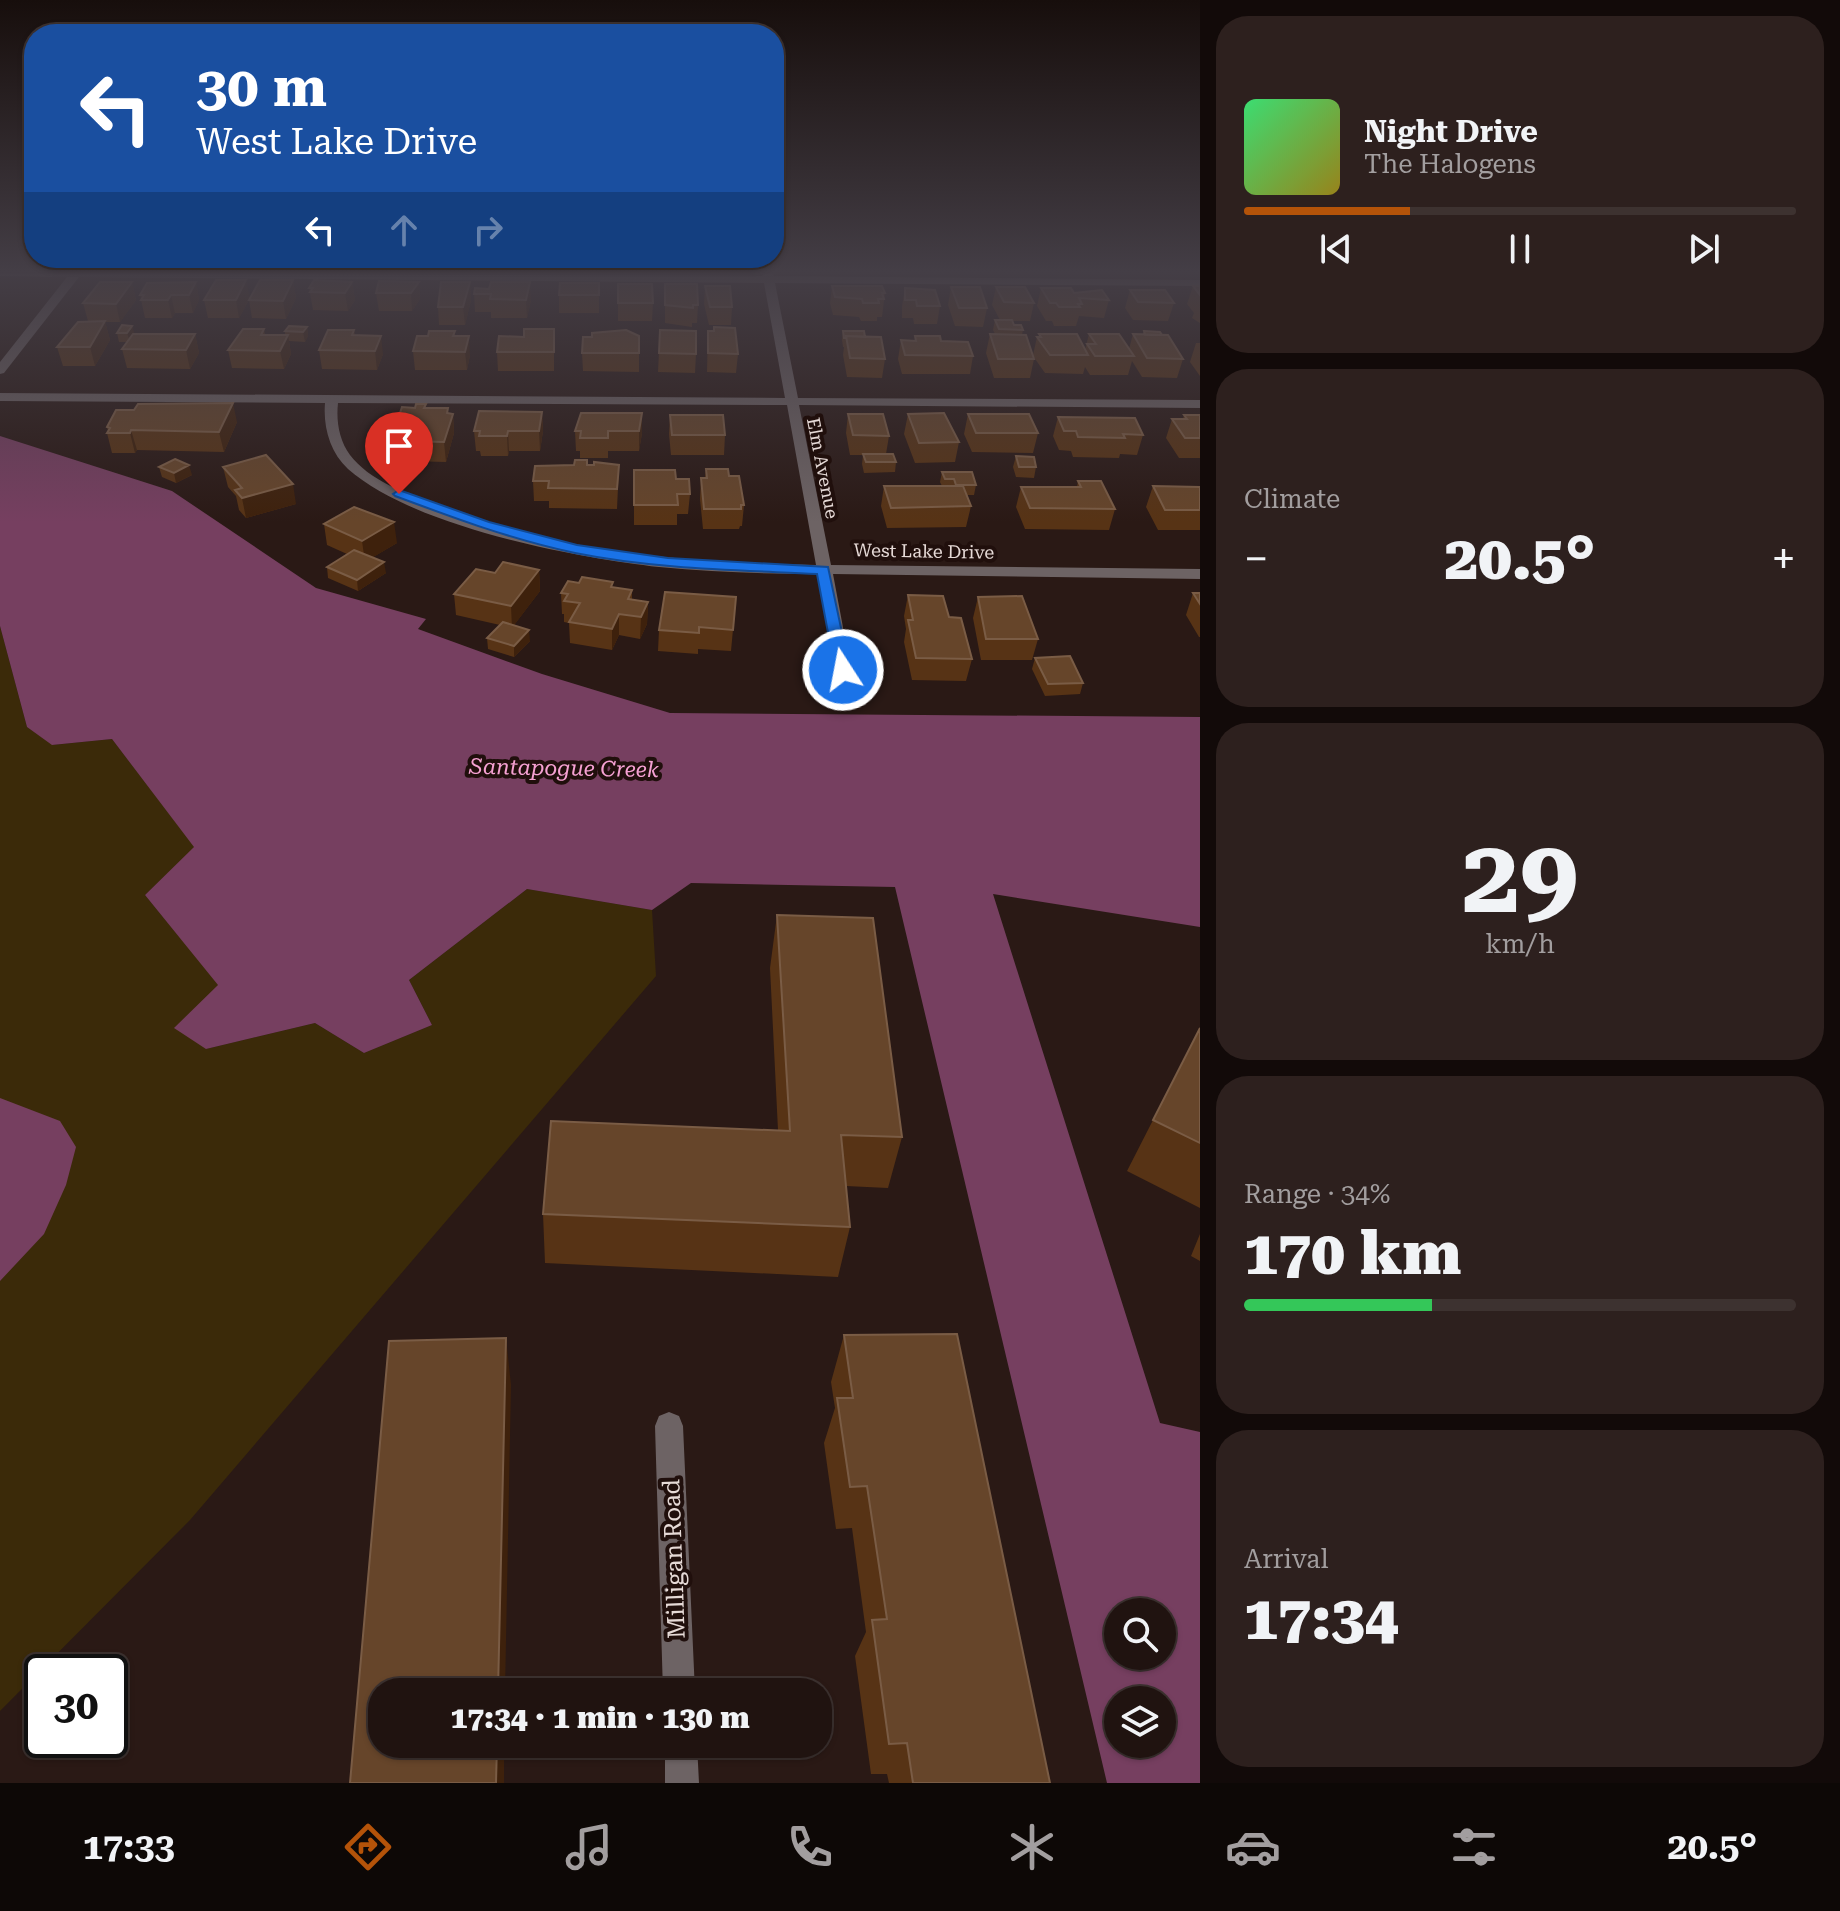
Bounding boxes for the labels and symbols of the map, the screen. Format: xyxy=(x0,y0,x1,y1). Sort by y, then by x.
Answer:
pin xyxy=(365,412,433,494)
street label: Elm Avenue xyxy=(803,416,843,520)
street label: West Lake Drive xyxy=(854,539,995,563)
position arrow xyxy=(801,628,885,712)
water label: Santapogue Creek xyxy=(468,754,659,782)
street label: Milligan Road xyxy=(657,1479,691,1639)
speed limit sign: 30 xyxy=(24,1654,128,1758)

